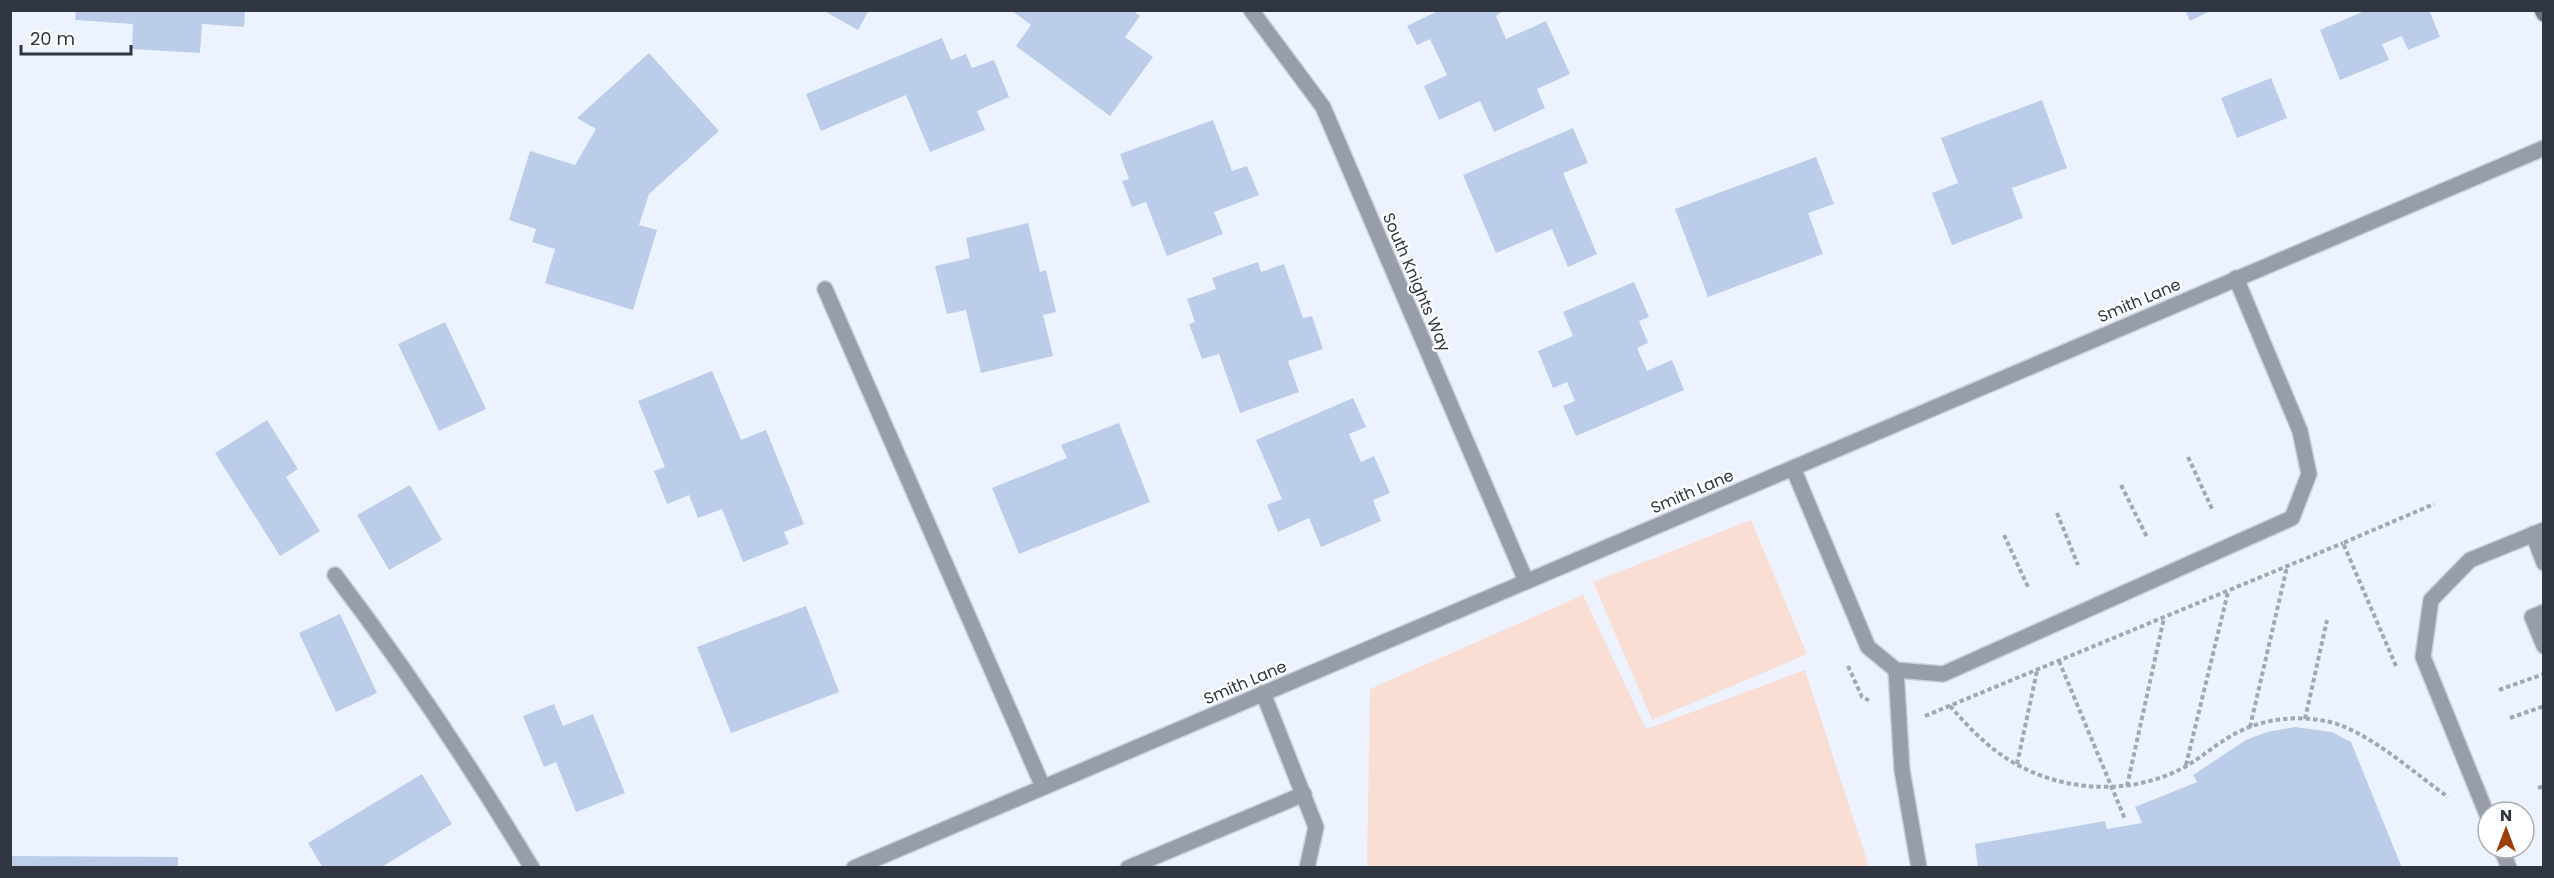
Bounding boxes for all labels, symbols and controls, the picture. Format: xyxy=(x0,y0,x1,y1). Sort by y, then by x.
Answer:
scale bar xyxy=(21,18,130,56)
text: 20 m xyxy=(30,26,75,51)
street label: South Knights Way xyxy=(1377,209,1456,355)
street label: Smith Lane xyxy=(2094,273,2184,328)
street label: Smith Lane xyxy=(1647,464,1737,519)
street label: Smith Lane xyxy=(1200,655,1290,710)
north arrow xyxy=(2476,800,2536,860)
text: N xyxy=(2500,804,2512,827)

